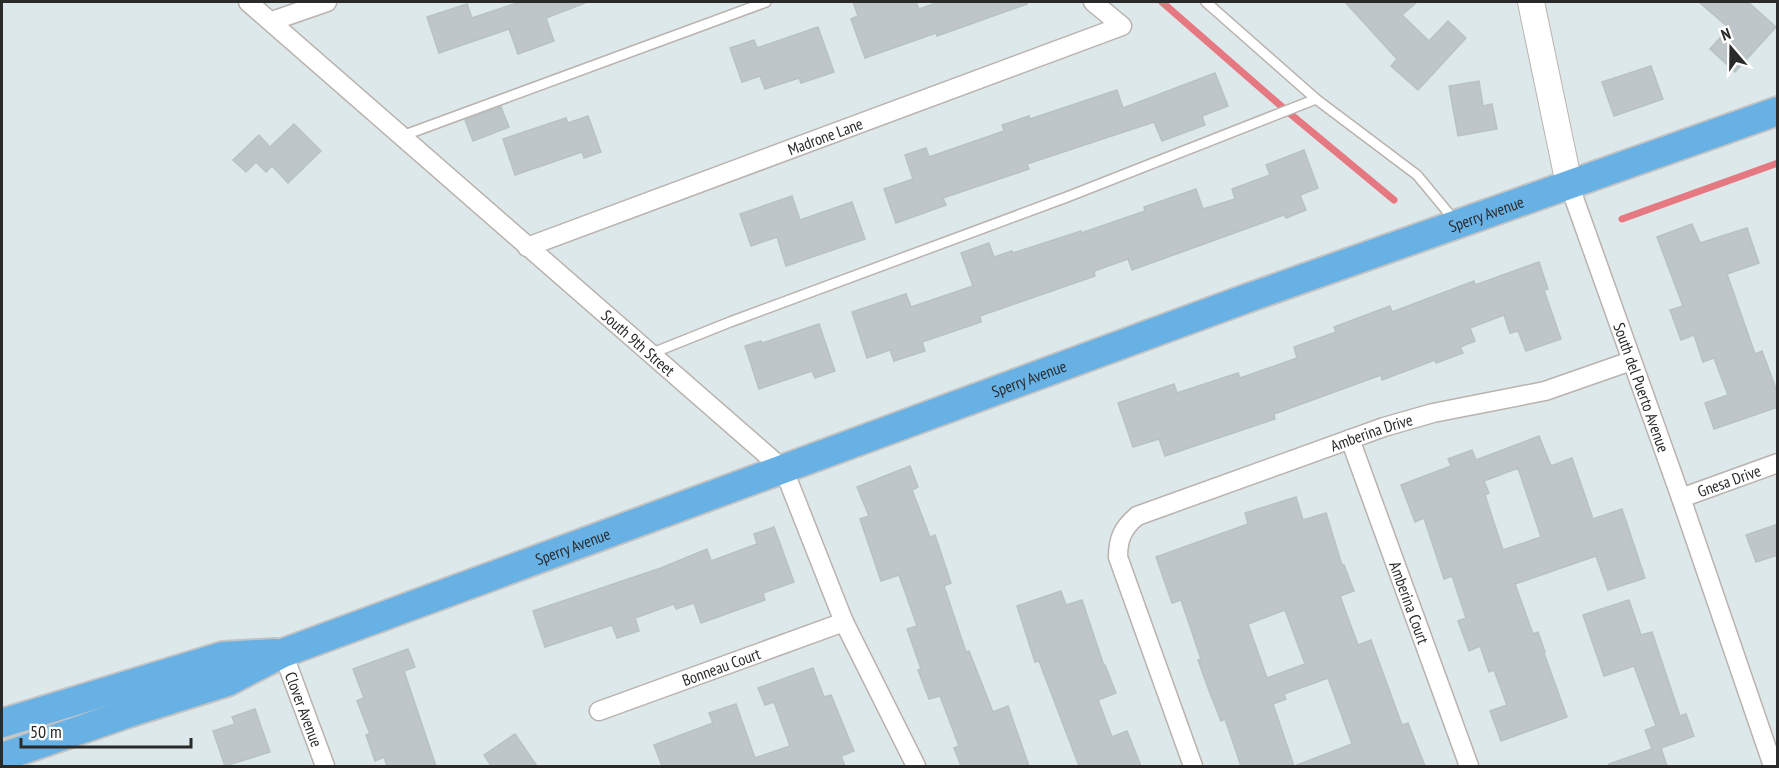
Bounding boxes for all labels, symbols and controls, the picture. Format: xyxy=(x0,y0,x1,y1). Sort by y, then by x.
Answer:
north arrow xyxy=(1701,18,1761,78)
text: N xyxy=(1718,23,1733,45)
street label: Madrone Lane xyxy=(785,113,865,159)
street label: Sperry Avenue xyxy=(1446,192,1526,236)
street label: South 9th Street xyxy=(597,305,679,380)
street label: South del Puerto Avenue xyxy=(1609,320,1674,455)
street label: Sperry Avenue xyxy=(989,356,1069,401)
street label: Amberina Drive xyxy=(1328,409,1415,455)
street label: Gnesa Drive xyxy=(1695,460,1763,501)
street label: Sperry Avenue xyxy=(533,523,613,569)
street label: Amberina Court xyxy=(1385,559,1434,647)
street label: Bonneau Court xyxy=(679,643,764,690)
street label: Clover Avenue xyxy=(281,669,327,750)
scale bar xyxy=(21,711,190,749)
text: 50 m xyxy=(30,720,62,743)

